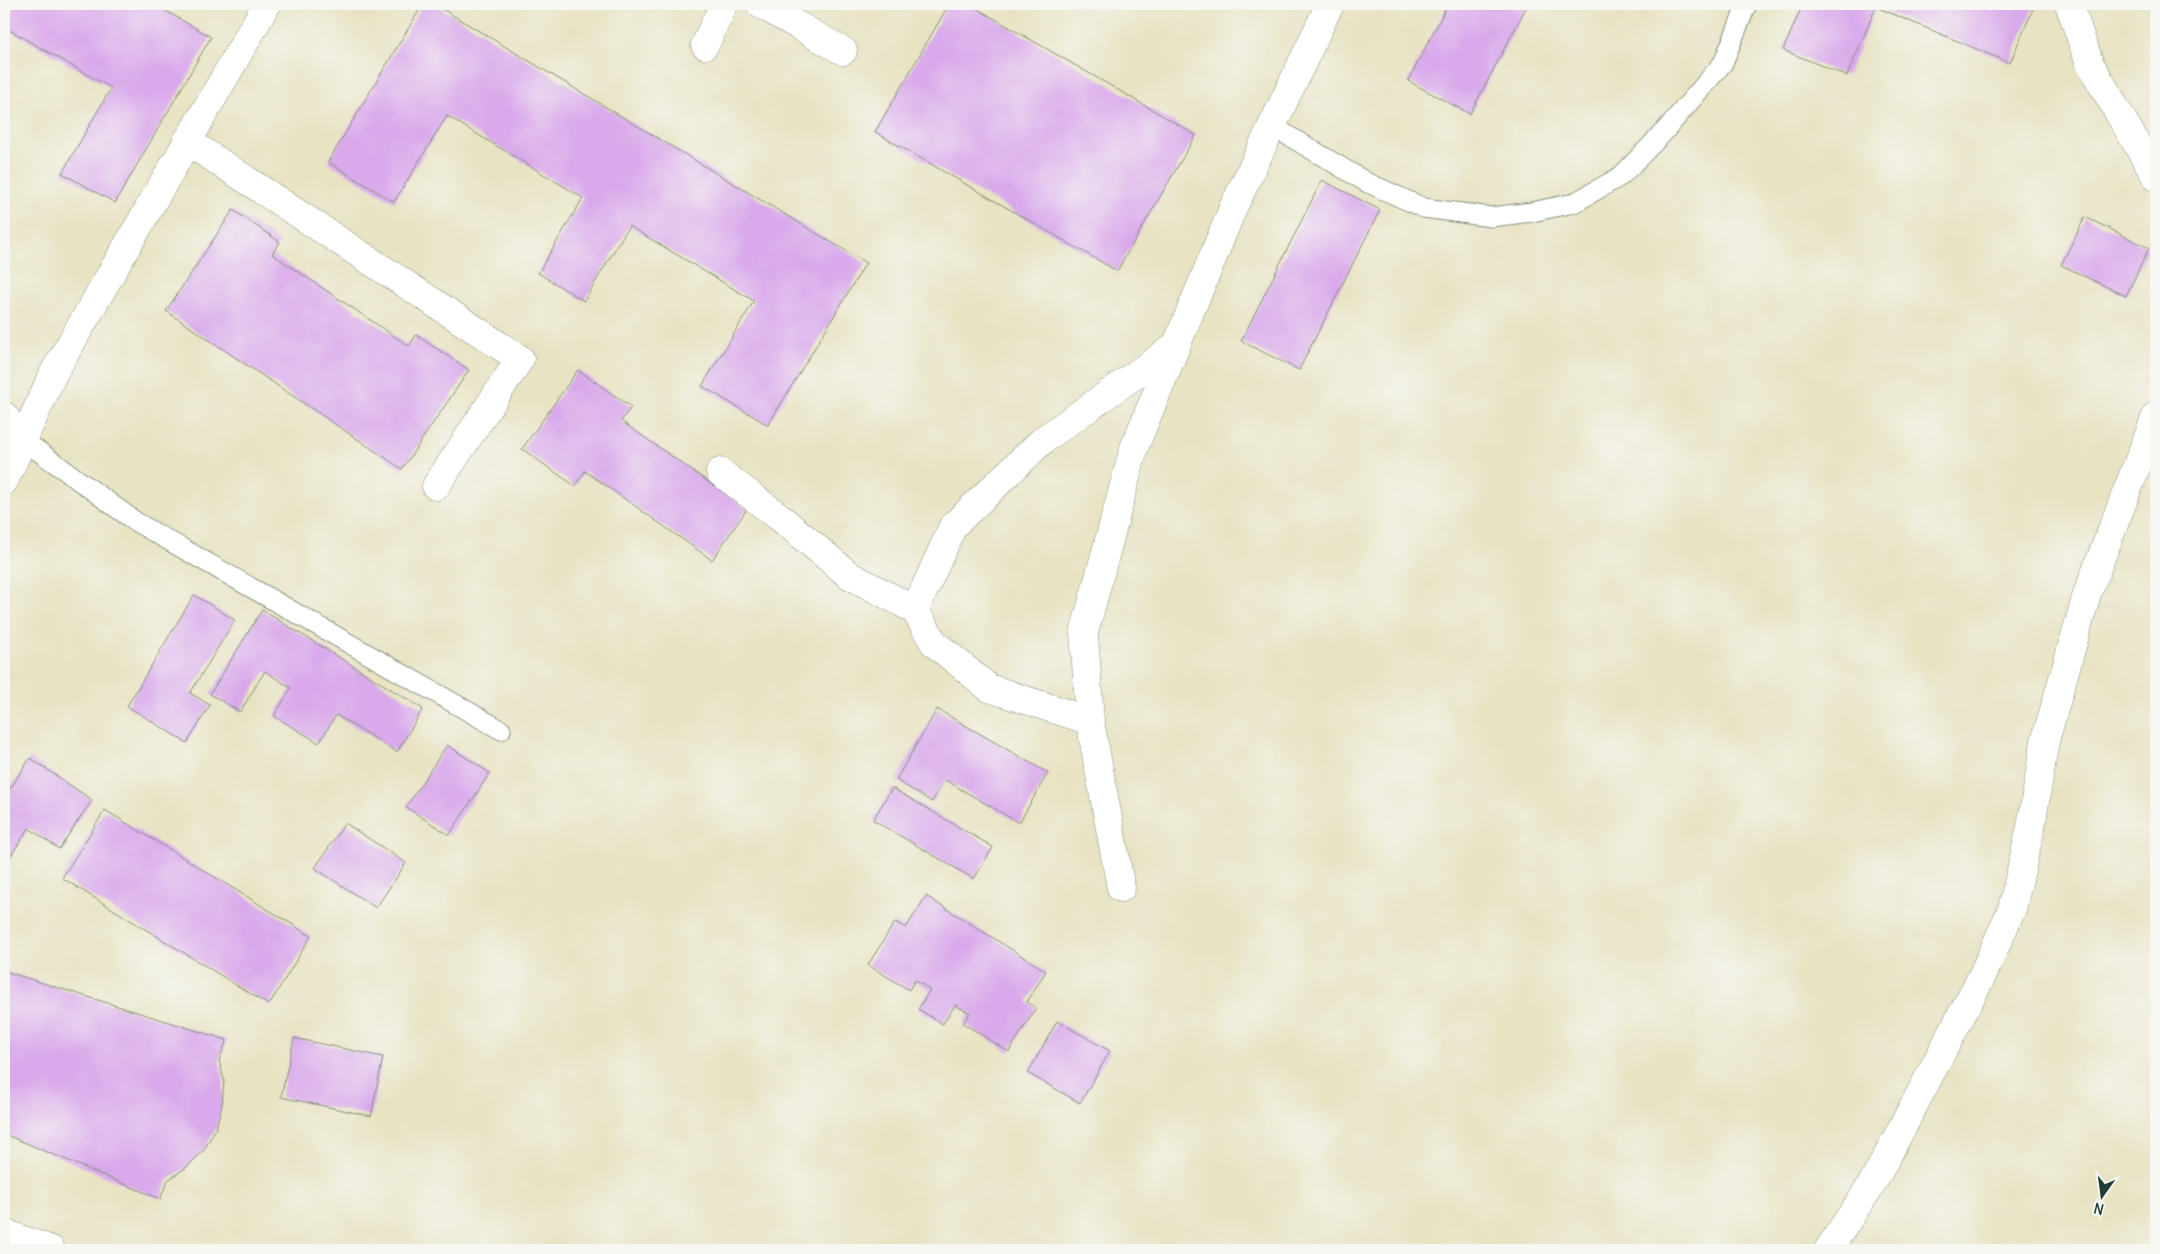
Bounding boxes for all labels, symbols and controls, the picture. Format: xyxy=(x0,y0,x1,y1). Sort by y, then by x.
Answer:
north arrow xyxy=(2078,1172,2128,1222)
text: N xyxy=(2092,1199,2106,1219)

